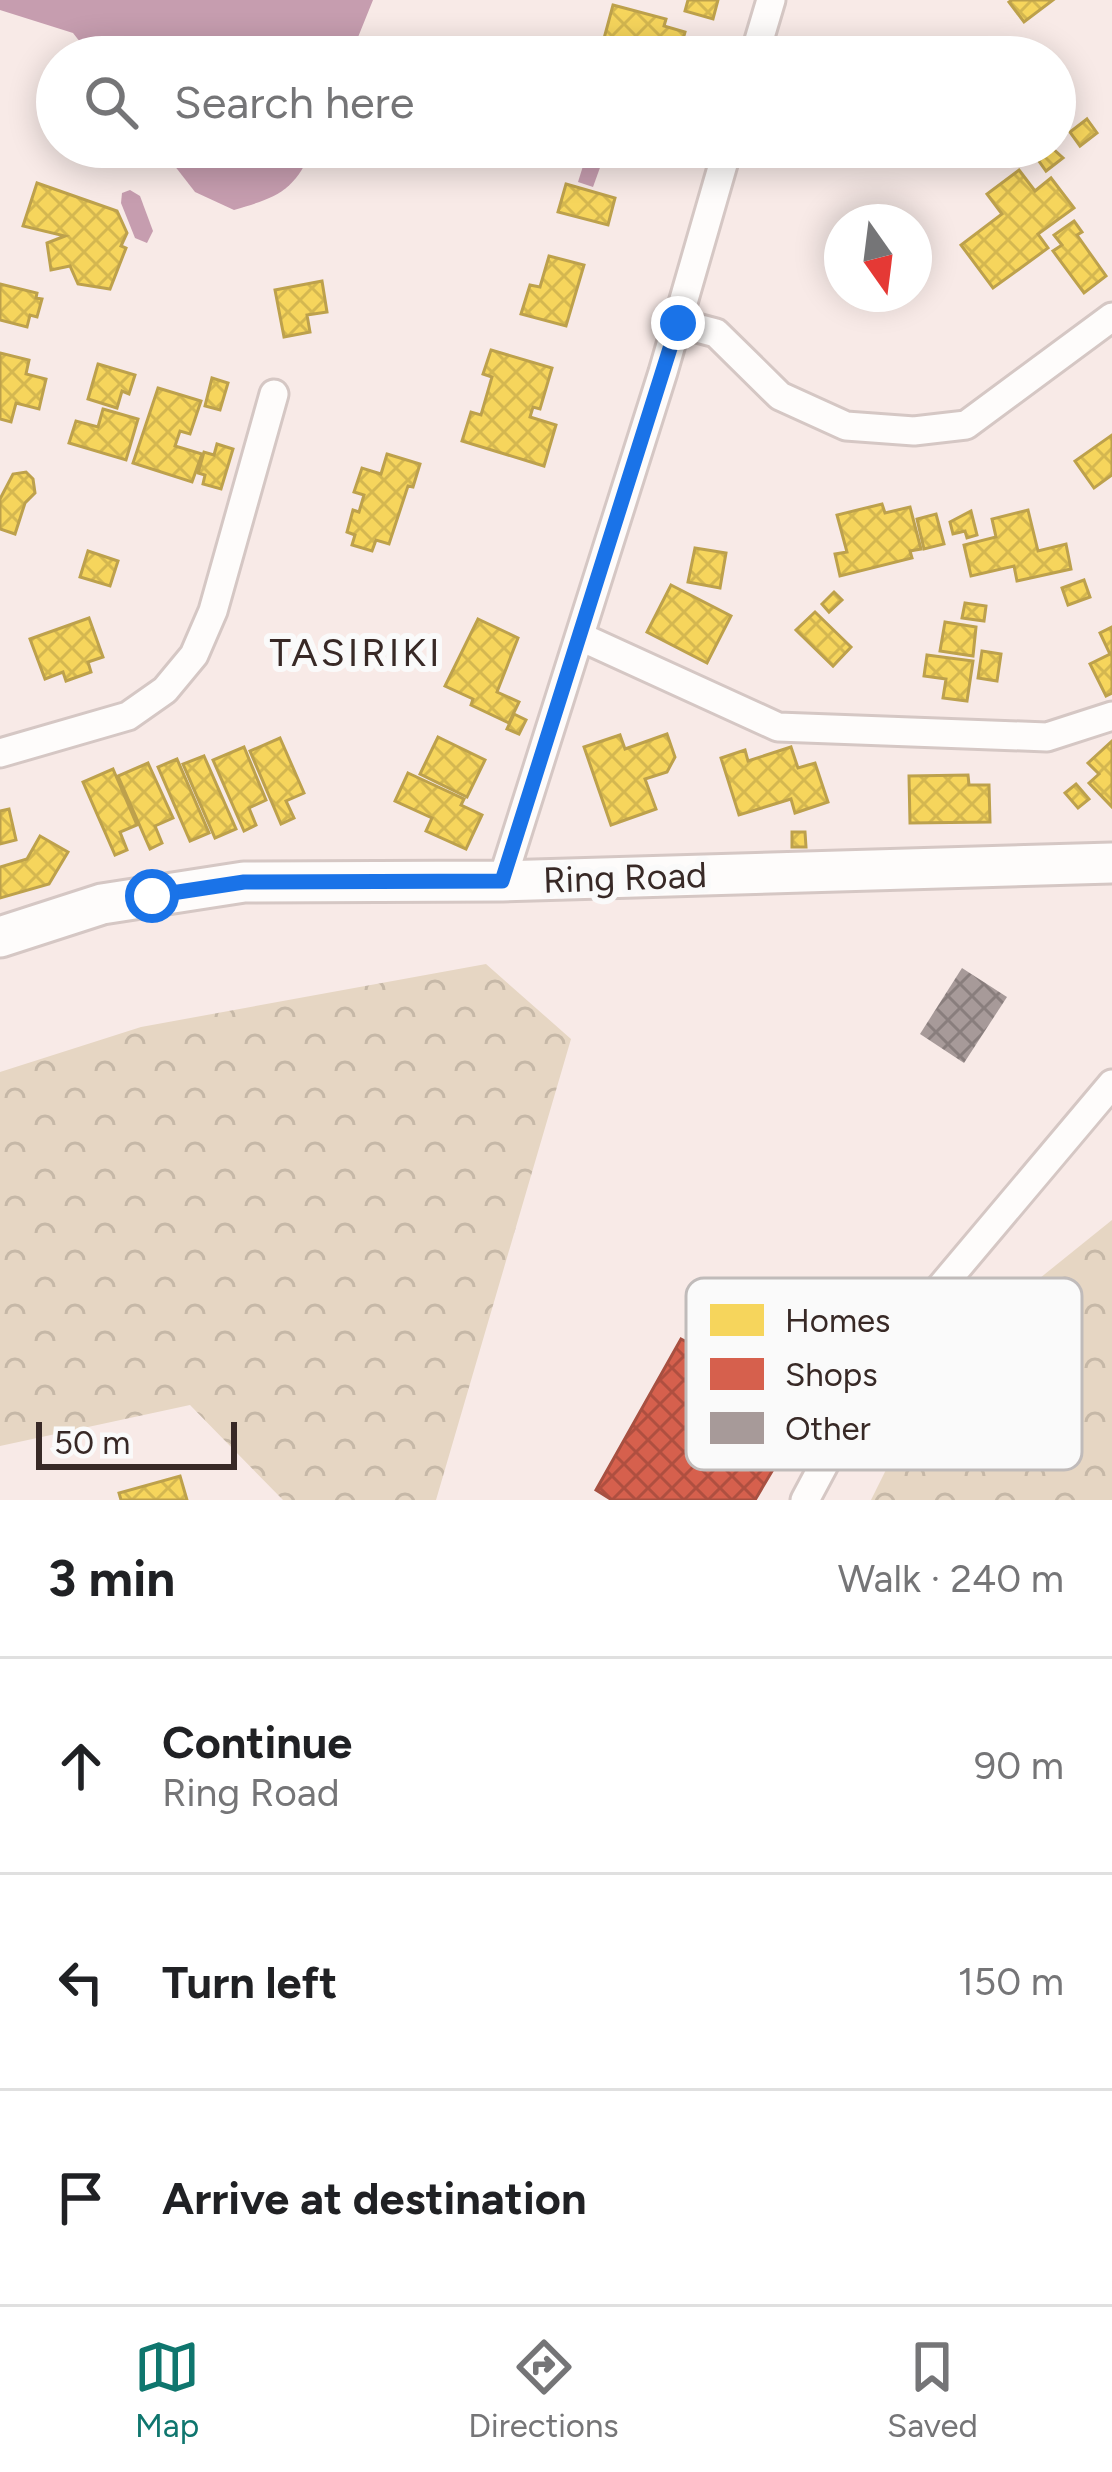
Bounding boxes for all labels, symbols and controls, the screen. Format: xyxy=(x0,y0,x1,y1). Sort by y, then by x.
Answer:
search box xyxy=(36,36,1076,168)
icon: search xyxy=(78,69,144,135)
text: Search here xyxy=(174,75,414,129)
north arrow xyxy=(824,204,932,312)
route end xyxy=(651,296,705,350)
district label: TASIRIKI xyxy=(269,629,443,676)
street label: Ring Road xyxy=(542,853,708,902)
route start xyxy=(125,869,179,923)
legend xyxy=(686,1278,1082,1470)
text: Homes xyxy=(785,1301,890,1340)
text: Shops xyxy=(785,1355,878,1394)
text: Other xyxy=(785,1409,871,1448)
scale bar xyxy=(36,1416,237,1469)
text: 50 m xyxy=(54,1423,130,1462)
text: 3 min xyxy=(48,1548,175,1609)
text: Walk · 240 m xyxy=(838,1555,1064,1602)
text: Continue xyxy=(162,1715,352,1769)
icon: ahead xyxy=(48,1733,114,1799)
text: 90 m xyxy=(974,1742,1064,1789)
text: Ring Road xyxy=(162,1769,340,1816)
icon: left xyxy=(48,1949,114,2015)
text: Turn left xyxy=(162,1955,337,2009)
text: 150 m xyxy=(958,1958,1064,2005)
icon: arrive xyxy=(48,2165,114,2231)
text: Arrive at destination xyxy=(162,2171,586,2225)
tab: Map xyxy=(134,2334,200,2445)
tab: Directions xyxy=(468,2334,619,2445)
tab: Saved xyxy=(887,2334,978,2445)

